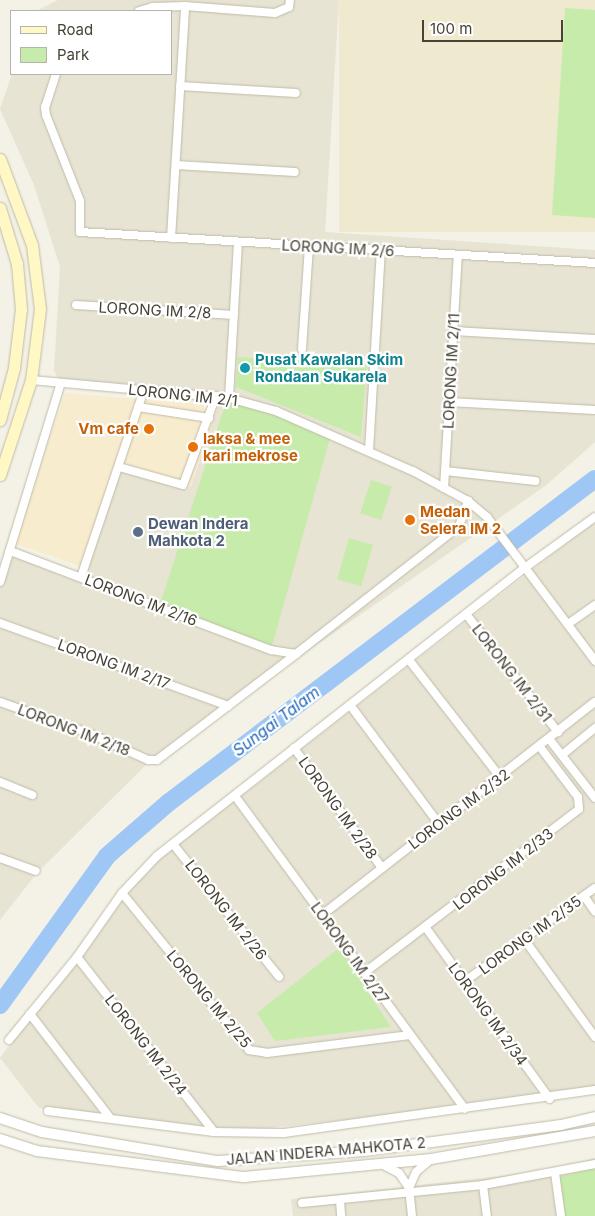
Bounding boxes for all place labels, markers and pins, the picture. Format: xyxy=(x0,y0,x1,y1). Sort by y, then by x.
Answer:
place label: Pusat Kawalan Skim Rondaan Sukarela xyxy=(255,350,403,385)
marker: Pusat Kawalan Skim Rondaan Sukarela xyxy=(239,362,251,374)
place label: Vm cafe xyxy=(78,420,139,438)
marker: Vm cafe xyxy=(143,423,155,435)
place label: laksa & mee kari mekrose xyxy=(203,429,298,464)
marker: laksa & mee kari mekrose xyxy=(187,441,199,453)
place label: Medan Selera IM 2 xyxy=(420,502,501,537)
place label: Dewan Indera Mahkota 2 xyxy=(148,514,248,549)
marker: Medan Selera IM 2 xyxy=(404,514,416,526)
marker: Dewan Indera Mahkota 2 xyxy=(132,526,144,538)

